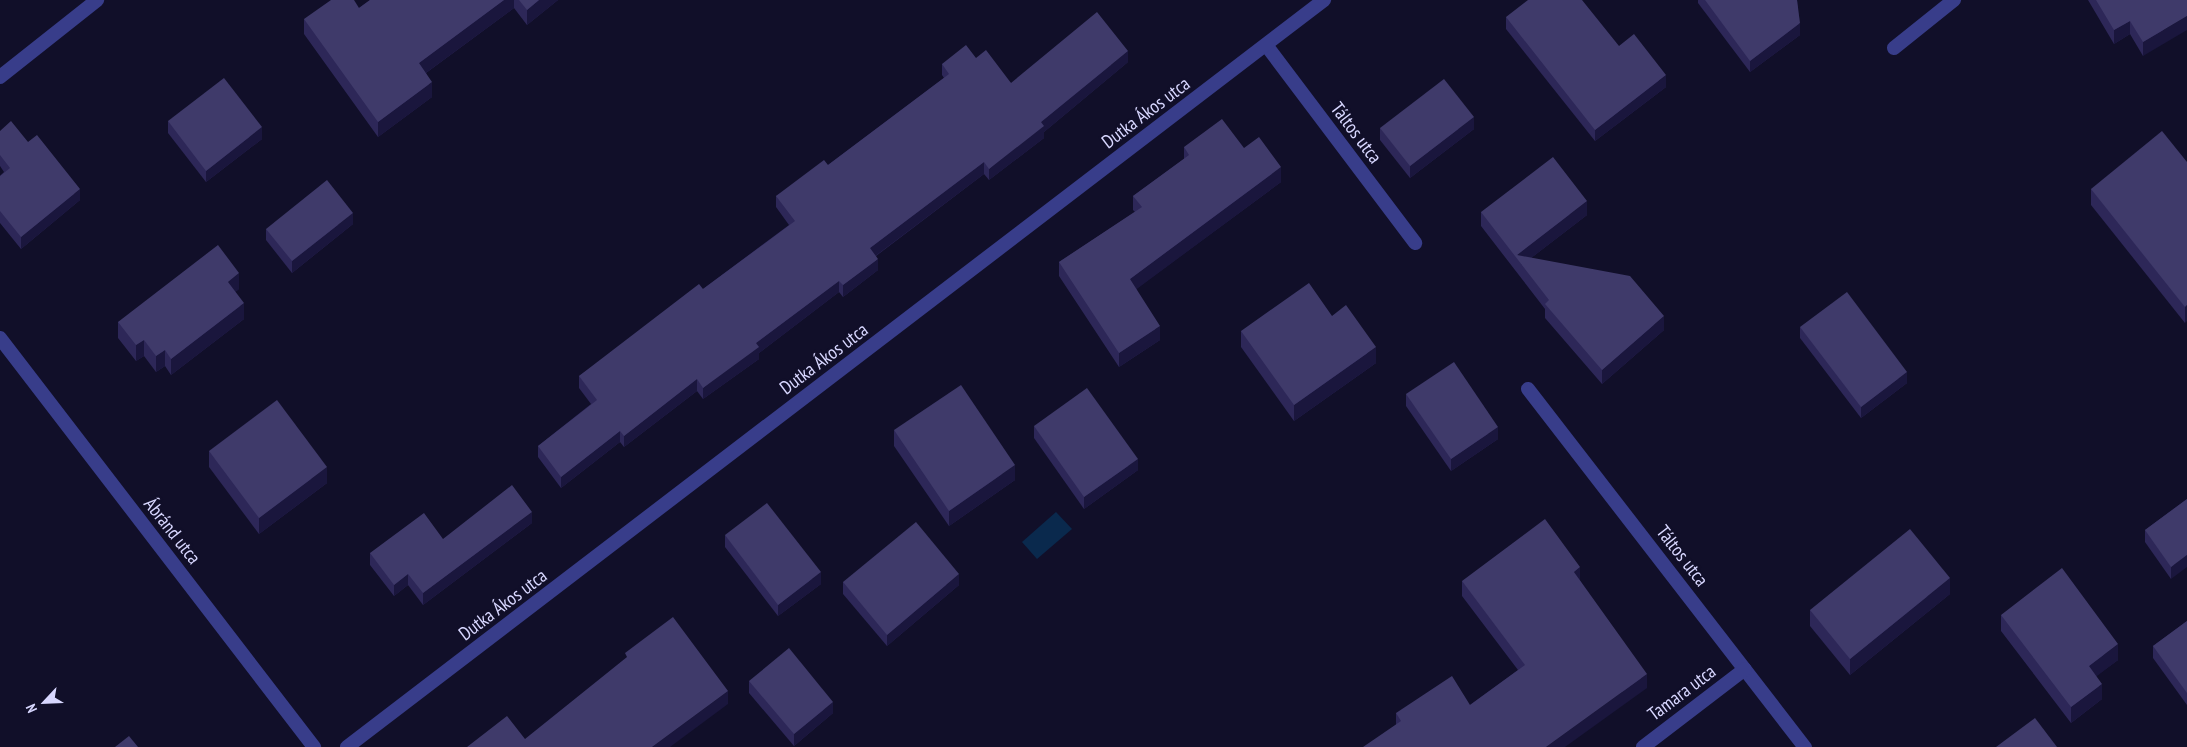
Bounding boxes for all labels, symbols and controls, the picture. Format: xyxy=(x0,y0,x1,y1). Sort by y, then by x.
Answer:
street label: Dutka Ákos utca xyxy=(1097,72,1195,154)
street label: Táltos utca xyxy=(1326,98,1386,168)
street label: Dutka Ákos utca xyxy=(775,318,873,400)
street label: Ábránd utca xyxy=(139,493,205,569)
street label: Táltos utca xyxy=(1651,521,1713,591)
street label: Dutka Ákos utca xyxy=(454,564,552,646)
street label: Tamara utca xyxy=(1644,660,1720,726)
north arrow xyxy=(20,677,70,727)
text: N xyxy=(22,701,41,716)

